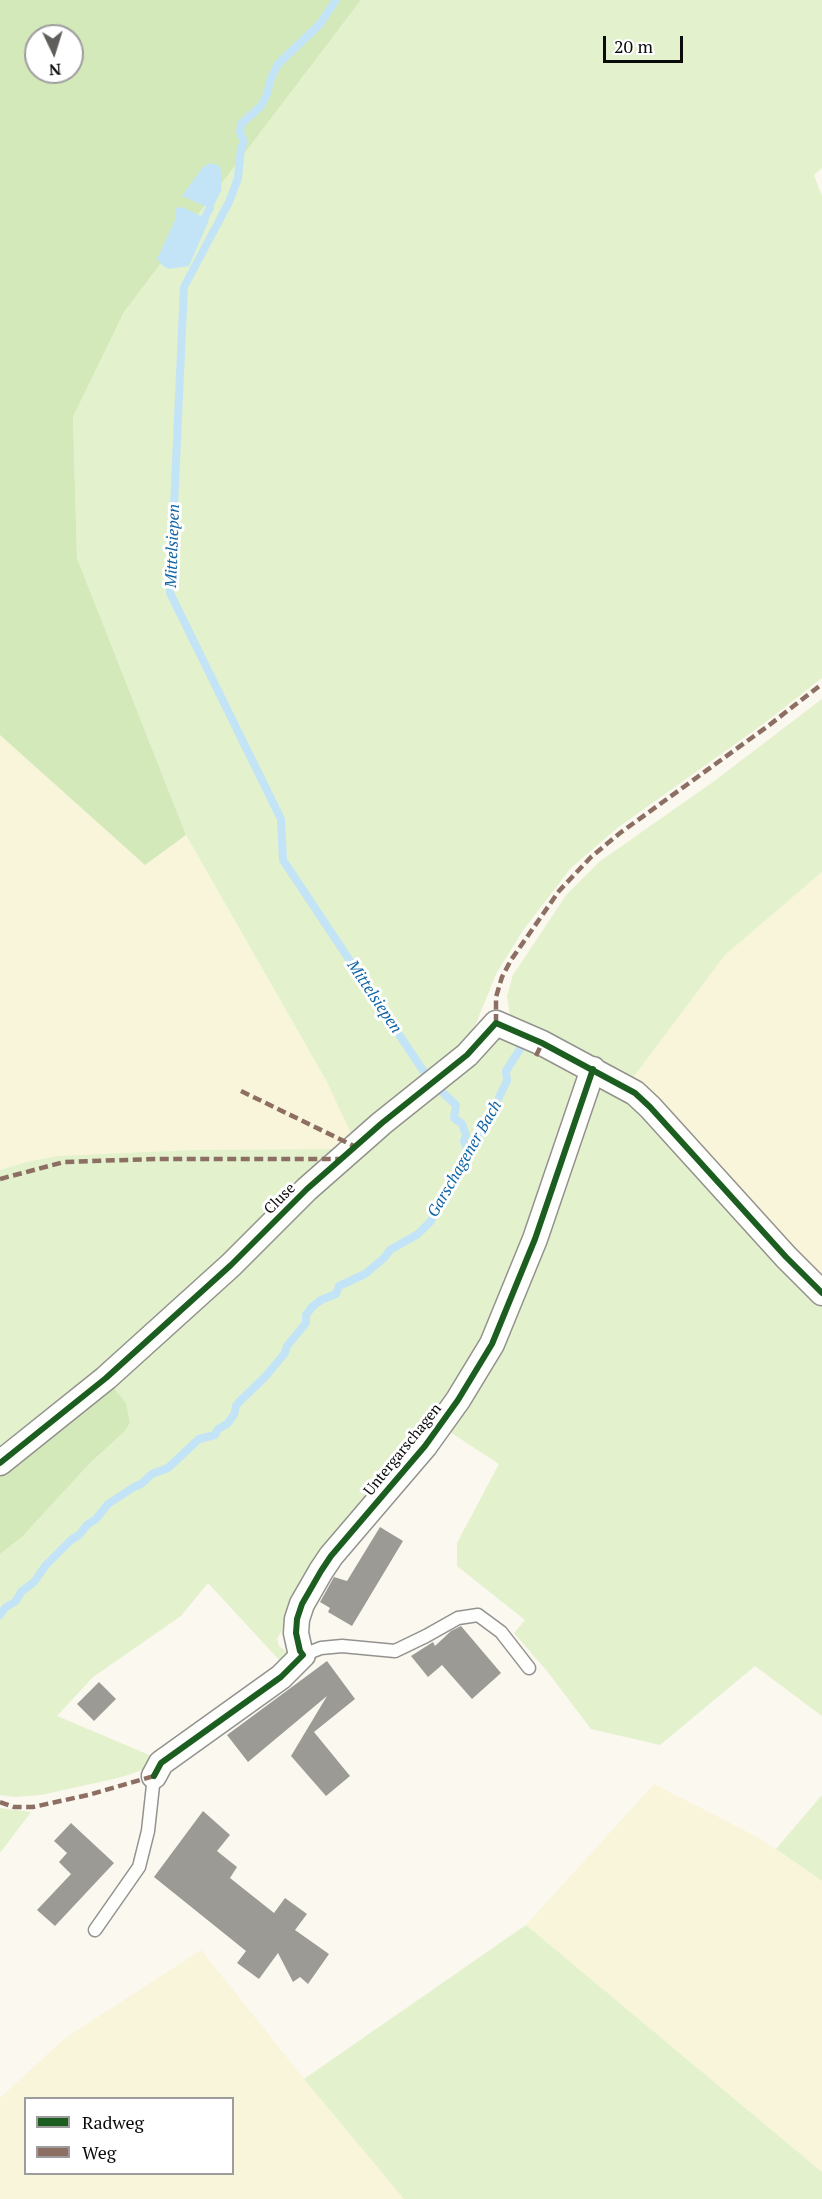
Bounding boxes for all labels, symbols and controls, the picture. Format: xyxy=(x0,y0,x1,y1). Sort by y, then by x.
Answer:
north arrow xyxy=(24,24,84,84)
scale bar xyxy=(606,24,686,62)
text: 20 m xyxy=(614,34,653,58)
text: N xyxy=(48,59,62,81)
water label: Mittelsiepen xyxy=(162,504,184,588)
water label: Mittelsiepen xyxy=(343,957,405,1037)
water label: Garschagener Bach xyxy=(424,1097,506,1221)
street label: Cluse xyxy=(261,1180,299,1218)
street label: Untergarschagen xyxy=(360,1400,446,1500)
legend xyxy=(24,2097,234,2175)
text: Radweg xyxy=(82,2110,144,2134)
text: Weg xyxy=(82,2140,116,2164)

